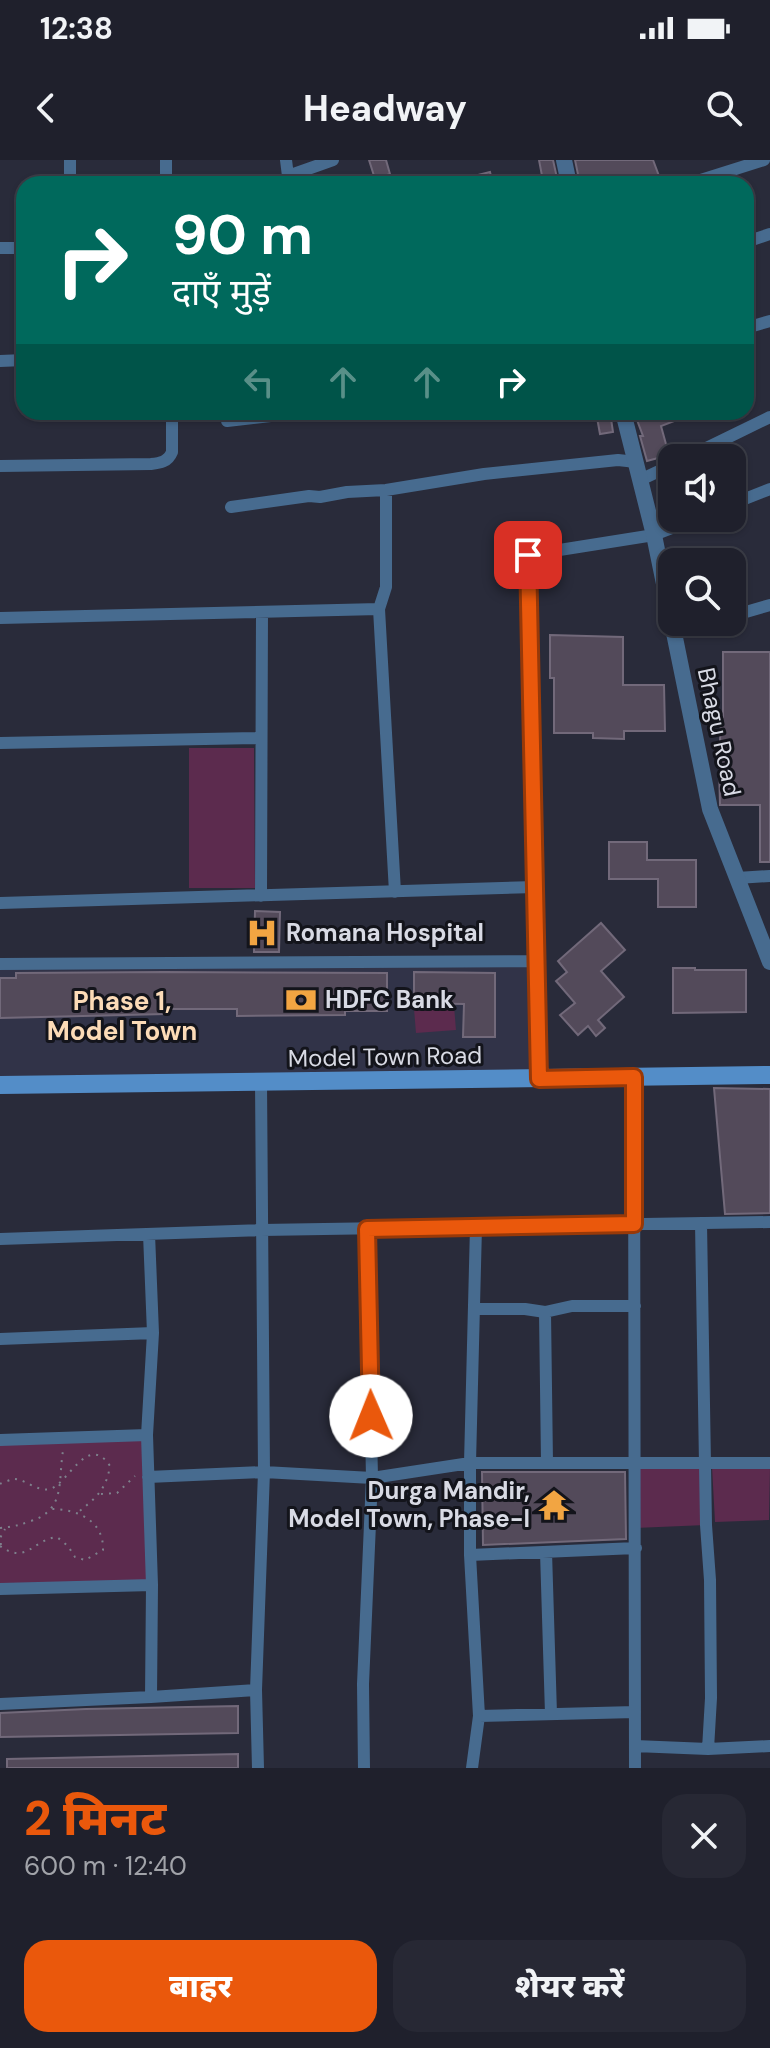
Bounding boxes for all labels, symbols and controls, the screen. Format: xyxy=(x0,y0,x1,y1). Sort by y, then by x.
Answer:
text: 12:38 xyxy=(40,9,113,48)
text: Headway xyxy=(303,85,467,132)
icon: back xyxy=(24,86,68,130)
icon: search xyxy=(702,86,746,130)
text: 90 m xyxy=(172,198,313,271)
icon: right xyxy=(40,208,144,312)
text: दाएँ मुड़ें xyxy=(172,269,271,316)
icon: left xyxy=(237,360,281,404)
icon: ahead xyxy=(321,360,365,404)
icon: ahead xyxy=(405,360,449,404)
icon: right xyxy=(489,360,533,404)
map controls xyxy=(658,444,746,636)
button: sound xyxy=(658,444,746,532)
pin xyxy=(494,521,562,589)
icon: arrive xyxy=(506,533,550,577)
button: search xyxy=(658,548,746,636)
street label: Bhagu Road xyxy=(691,665,748,799)
hospital icon: Romana Hospital xyxy=(245,916,279,950)
place label: Romana Hospital xyxy=(286,917,484,948)
bank icon: HDFC Bank xyxy=(284,983,318,1017)
district label: Phase 1, Model Town xyxy=(47,984,197,1048)
place label: HDFC Bank xyxy=(325,984,454,1015)
street label: Model Town Road xyxy=(288,1039,482,1074)
position arrow xyxy=(329,1374,413,1458)
place label: Durga Mandir, Model Town, Phase-I xyxy=(288,1475,530,1534)
temple icon: Durga Mandir, Model Town, Phase-I xyxy=(537,1488,571,1522)
text: 2 मिनट xyxy=(24,1787,166,1850)
button: close xyxy=(662,1794,746,1878)
text: 600 m · 12:40 xyxy=(24,1849,187,1883)
button: बाहर xyxy=(24,1940,377,2032)
button: शेयर करें xyxy=(393,1940,746,2032)

